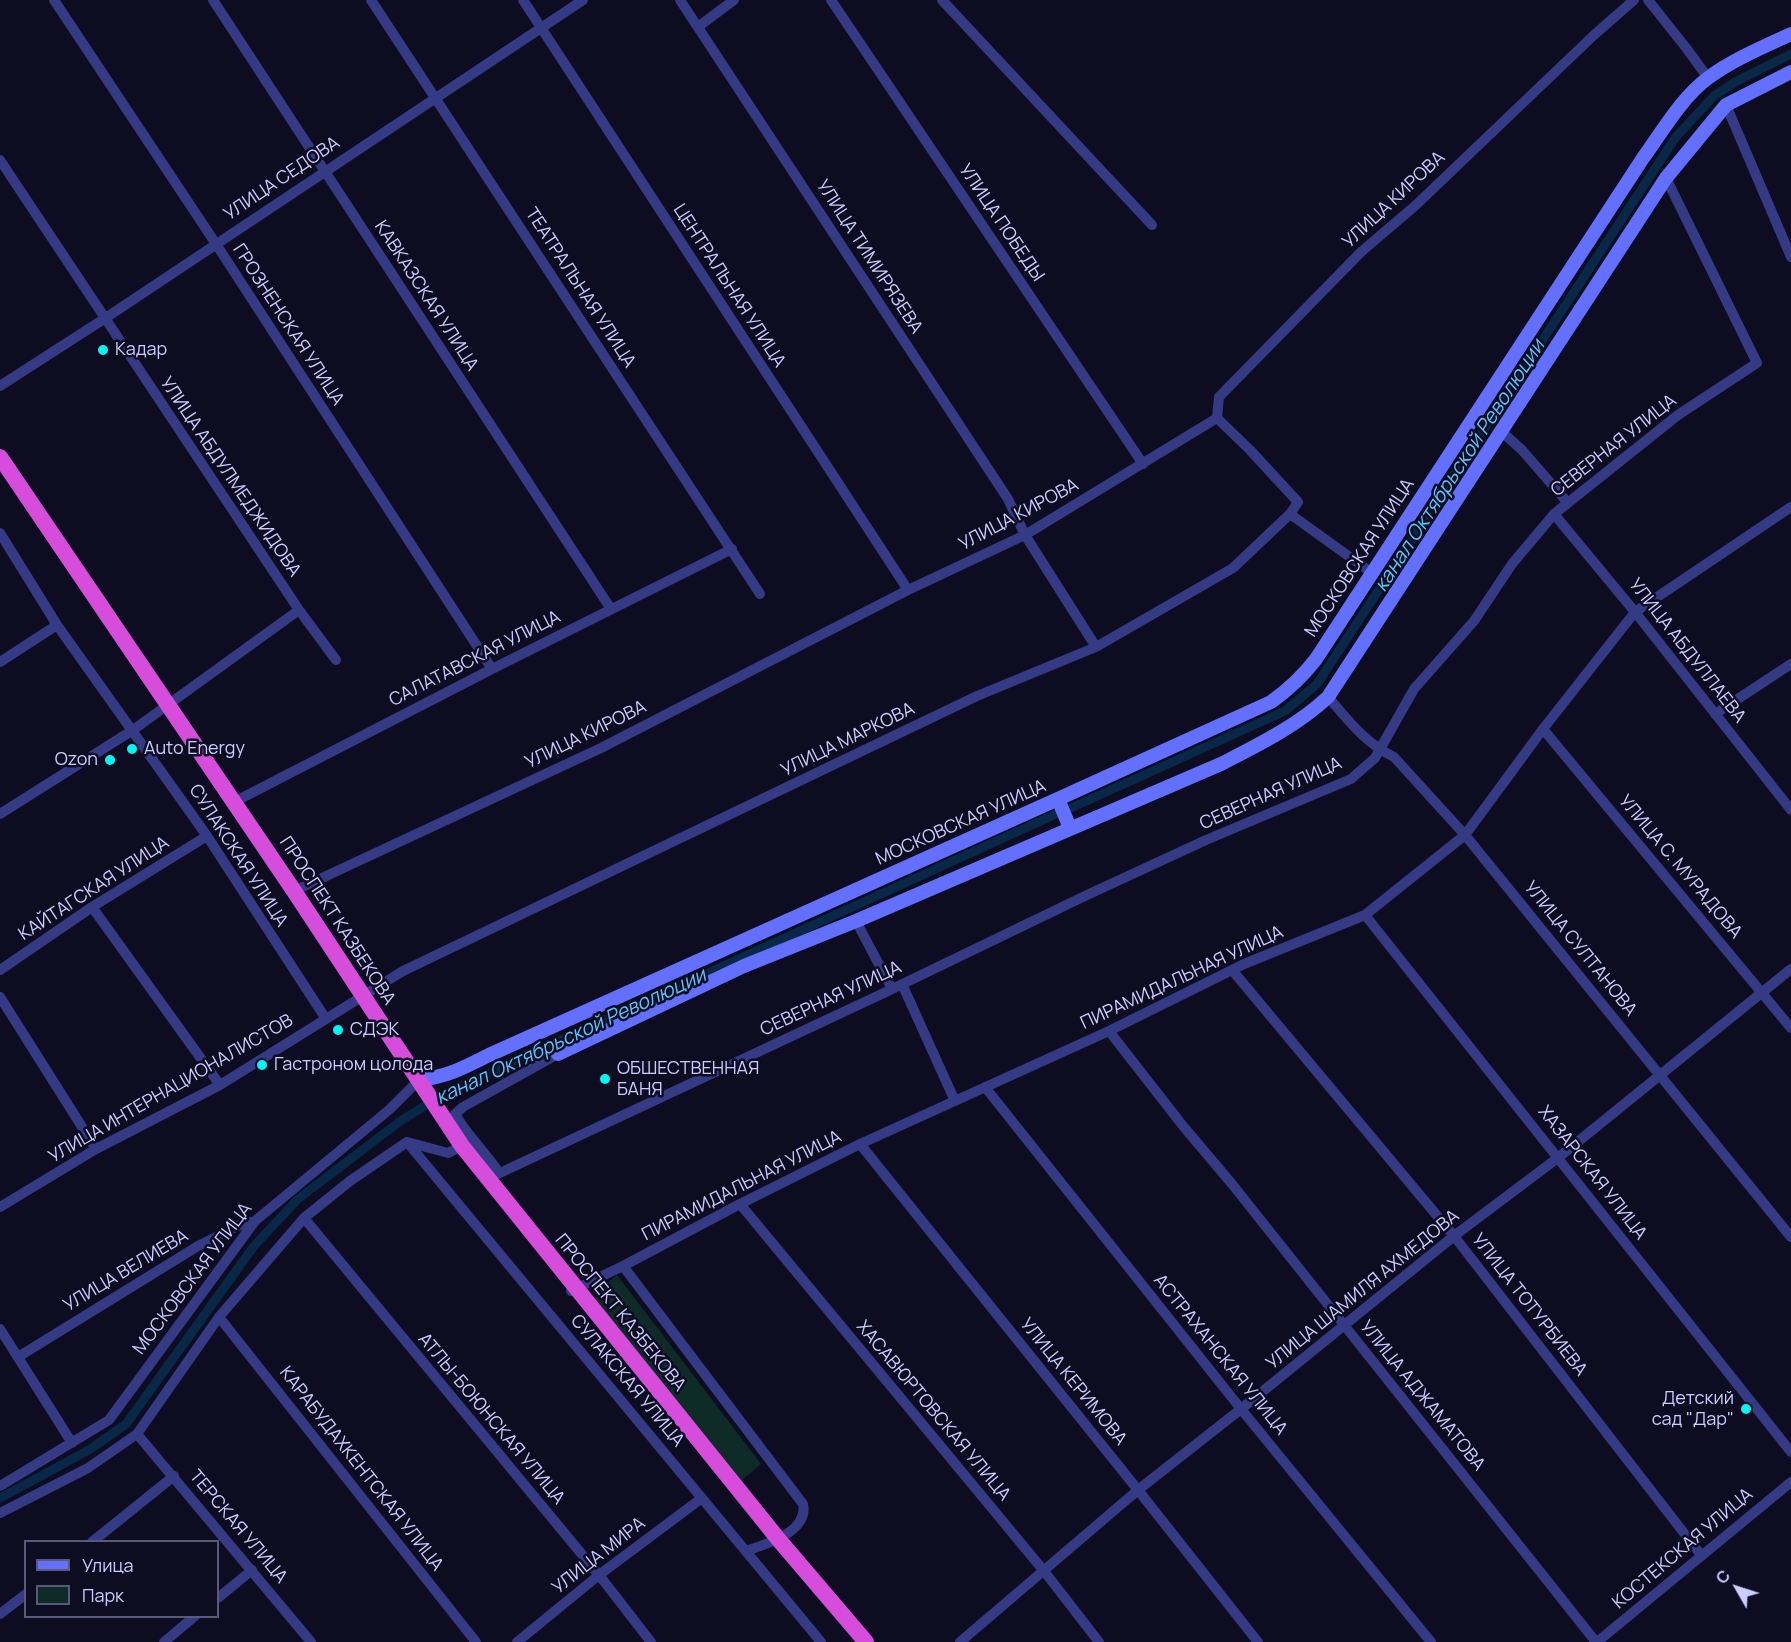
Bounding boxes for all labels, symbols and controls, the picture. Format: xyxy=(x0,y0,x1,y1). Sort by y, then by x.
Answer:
street label: УЛИЦА СЕДОВА xyxy=(220,132,344,226)
street label: УЛИЦА КИРОВА xyxy=(1338,147,1450,253)
street label: УЛИЦА ПОБЕДЫ xyxy=(954,160,1048,286)
street label: УЛИЦА ТИМИРЯЗЕВА xyxy=(811,176,927,338)
street label: ЦЕНТРАЛЬНАЯ УЛИЦА xyxy=(668,200,790,372)
street label: ТЕАТРАЛЬНАЯ УЛИЦА xyxy=(520,204,640,372)
street label: КАВКАЗСКАЯ УЛИЦА xyxy=(369,217,483,375)
street label: ГРОЗНЕНСКАЯ УЛИЦА xyxy=(228,240,348,410)
water label: канал Октябрьской Революции xyxy=(1369,336,1551,596)
place label: Кадар xyxy=(115,339,167,361)
marker: Кадар xyxy=(96,343,110,357)
street label: УЛИЦА АБДУЛМЕДЖИДОВА xyxy=(155,373,305,581)
street label: СЕВЕРНАЯ УЛИЦА xyxy=(1547,390,1681,502)
street label: УЛИЦА КИРОВА xyxy=(956,474,1082,556)
street label: МОСКОВСКАЯ УЛИЦА xyxy=(1301,475,1419,641)
street label: УЛИЦА АБДУЛЛАЕВА xyxy=(1624,575,1750,727)
street label: САЛАТАВСКАЯ УЛИЦА xyxy=(386,606,564,712)
street label: УЛИЦА КИРОВА xyxy=(522,696,650,774)
street label: УЛИЦА МАРКОВА xyxy=(778,698,918,782)
place label: Auto Energy xyxy=(144,738,245,760)
marker: Auto Energy xyxy=(125,742,139,756)
place label: Ozon xyxy=(55,749,98,771)
marker: Ozon xyxy=(103,753,117,767)
street label: СЕВЕРНАЯ УЛИЦА xyxy=(1197,753,1345,835)
street label: МОСКОВСКАЯ УЛИЦА xyxy=(872,776,1050,870)
street label: СУЛАКСКАЯ УЛИЦА xyxy=(184,781,292,931)
street label: УЛИЦА С. МУРАДОВА xyxy=(1614,791,1746,943)
street label: КАЙТАГСКАЯ УЛИЦА xyxy=(15,832,173,946)
street label: ПРОСПЕКТ КАЗБЕКОВА xyxy=(275,833,399,1009)
street label: УЛИЦА СУЛТАНОВА xyxy=(1519,877,1641,1021)
street label: ПИРАМИДАЛЬНАЯ УЛИЦА xyxy=(1077,922,1287,1034)
street label: СЕВЕРНАЯ УЛИЦА xyxy=(757,957,905,1041)
water label: канал Октябрьской Революции xyxy=(432,964,710,1110)
street label: УЛИЦА ИНТЕРНАЦИОНАЛИСТОВ xyxy=(45,1010,297,1168)
place label: СДЭК xyxy=(350,1019,399,1041)
marker: СДЭК xyxy=(331,1023,345,1037)
place label: Гастроном цолода xyxy=(274,1054,433,1076)
marker: Гастроном цолода xyxy=(255,1058,269,1072)
place label: ОБШЕСТВЕННАЯ БАНЯ xyxy=(617,1058,759,1100)
marker: ОБШЕСТВЕННАЯ БАНЯ xyxy=(598,1072,612,1086)
street label: ХАЗАРСКАЯ УЛИЦА xyxy=(1533,1102,1651,1244)
street label: ПИРАМИДАЛЬНАЯ УЛИЦА xyxy=(639,1126,845,1246)
street label: МОСКОВСКАЯ УЛИЦА xyxy=(129,1199,257,1359)
street label: УЛИЦА ШАМИЛЯ АХМЕДОВА xyxy=(1262,1205,1464,1375)
street label: УЛИЦА ВЕЛИЕВА xyxy=(60,1225,192,1317)
street label: УЛИЦА ТОТУРБИЕВА xyxy=(1467,1229,1591,1381)
street label: ПРОСПЕКТ КАЗБЕКОВА xyxy=(550,1230,690,1396)
street label: АСТРАХАНСКАЯ УЛИЦА xyxy=(1149,1270,1291,1440)
street label: СУЛАКСКАЯ УЛИЦА xyxy=(566,1311,688,1451)
street label: УЛИЦА КЕРИМОВА xyxy=(1015,1314,1131,1450)
street label: УЛИЦА АДЖАМАТОВА xyxy=(1355,1316,1489,1476)
street label: ХАСАВЮРТОВСКАЯ УЛИЦА xyxy=(851,1317,1015,1505)
street label: АТЛЫ-БОЮНСКАЯ УЛИЦА xyxy=(413,1329,569,1509)
street label: КАРАБУДАХКЕНТСКАЯ УЛИЦА xyxy=(274,1362,448,1576)
place label: Детский сад "Дар" xyxy=(1652,1388,1734,1430)
marker: Детский сад "Дар" xyxy=(1739,1402,1753,1416)
street label: ТЕРСКАЯ УЛИЦА xyxy=(184,1466,292,1588)
street label: КОСТЕКСКАЯ УЛИЦА xyxy=(1609,1484,1757,1614)
street label: УЛИЦА МИРА xyxy=(548,1513,650,1599)
legend xyxy=(24,1540,219,1618)
text: Улица xyxy=(82,1553,134,1577)
north arrow xyxy=(1707,1558,1767,1618)
text: Парк xyxy=(82,1583,124,1607)

